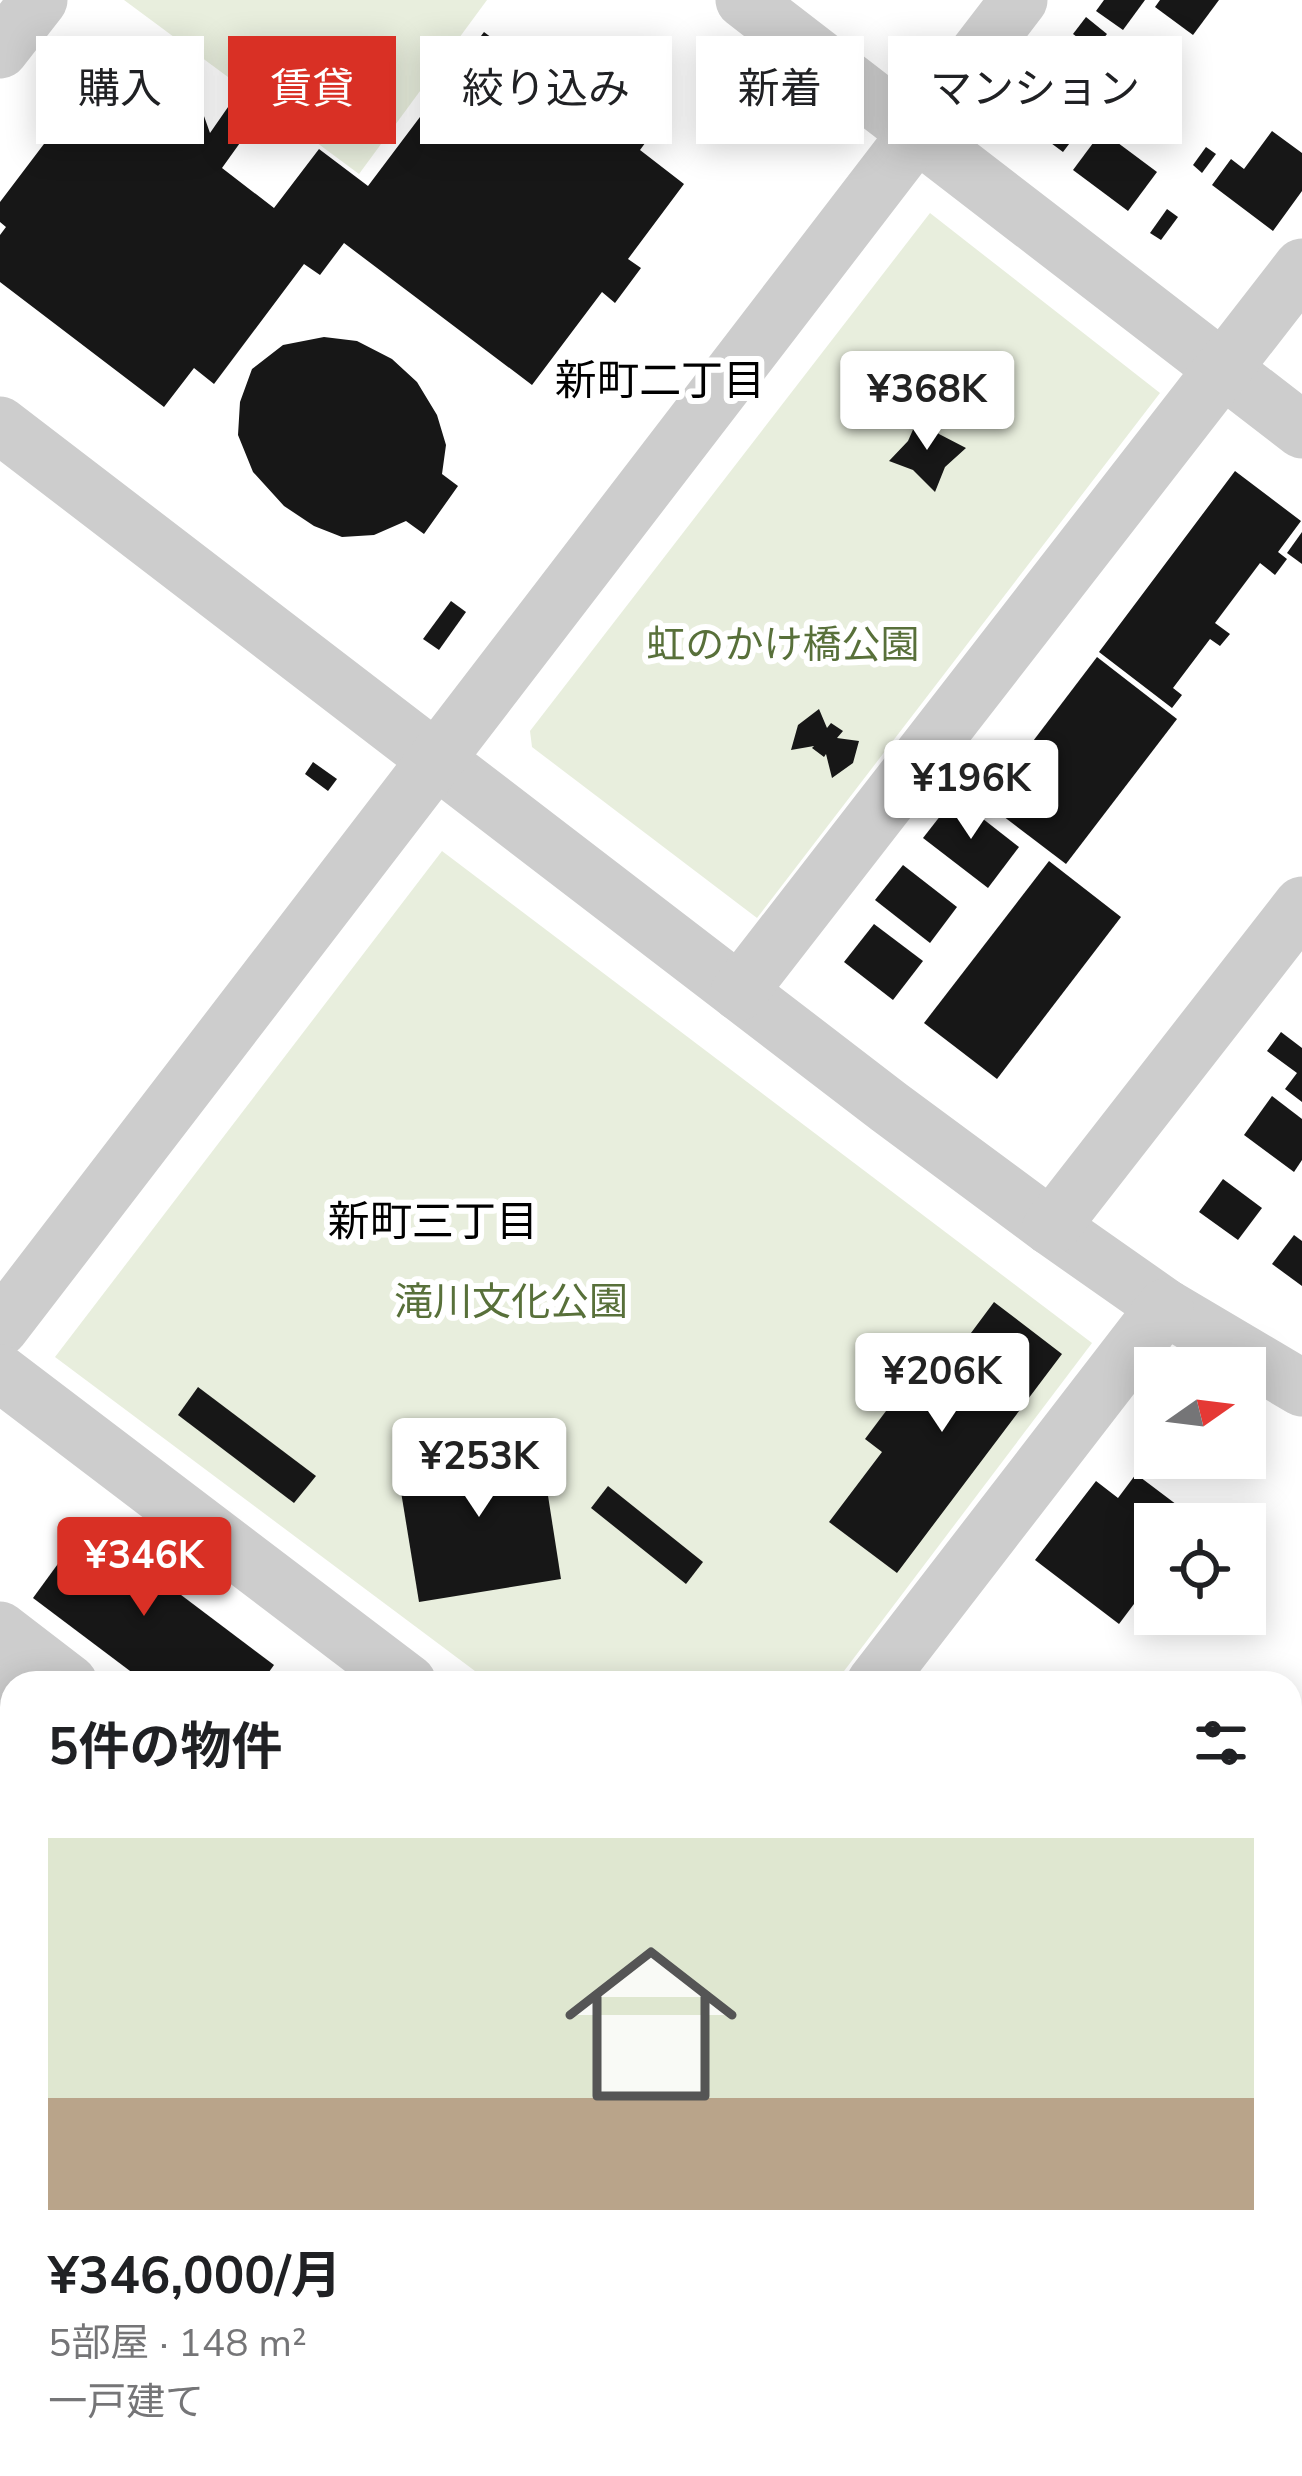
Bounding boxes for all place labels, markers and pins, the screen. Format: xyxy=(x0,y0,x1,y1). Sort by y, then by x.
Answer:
pin: ¥368K xyxy=(843,351,1011,453)
pin: ¥196K xyxy=(887,740,1055,842)
pin: ¥206K xyxy=(858,1333,1026,1435)
pin: ¥253K xyxy=(395,1418,563,1520)
pin: ¥346K xyxy=(60,1517,228,1619)

